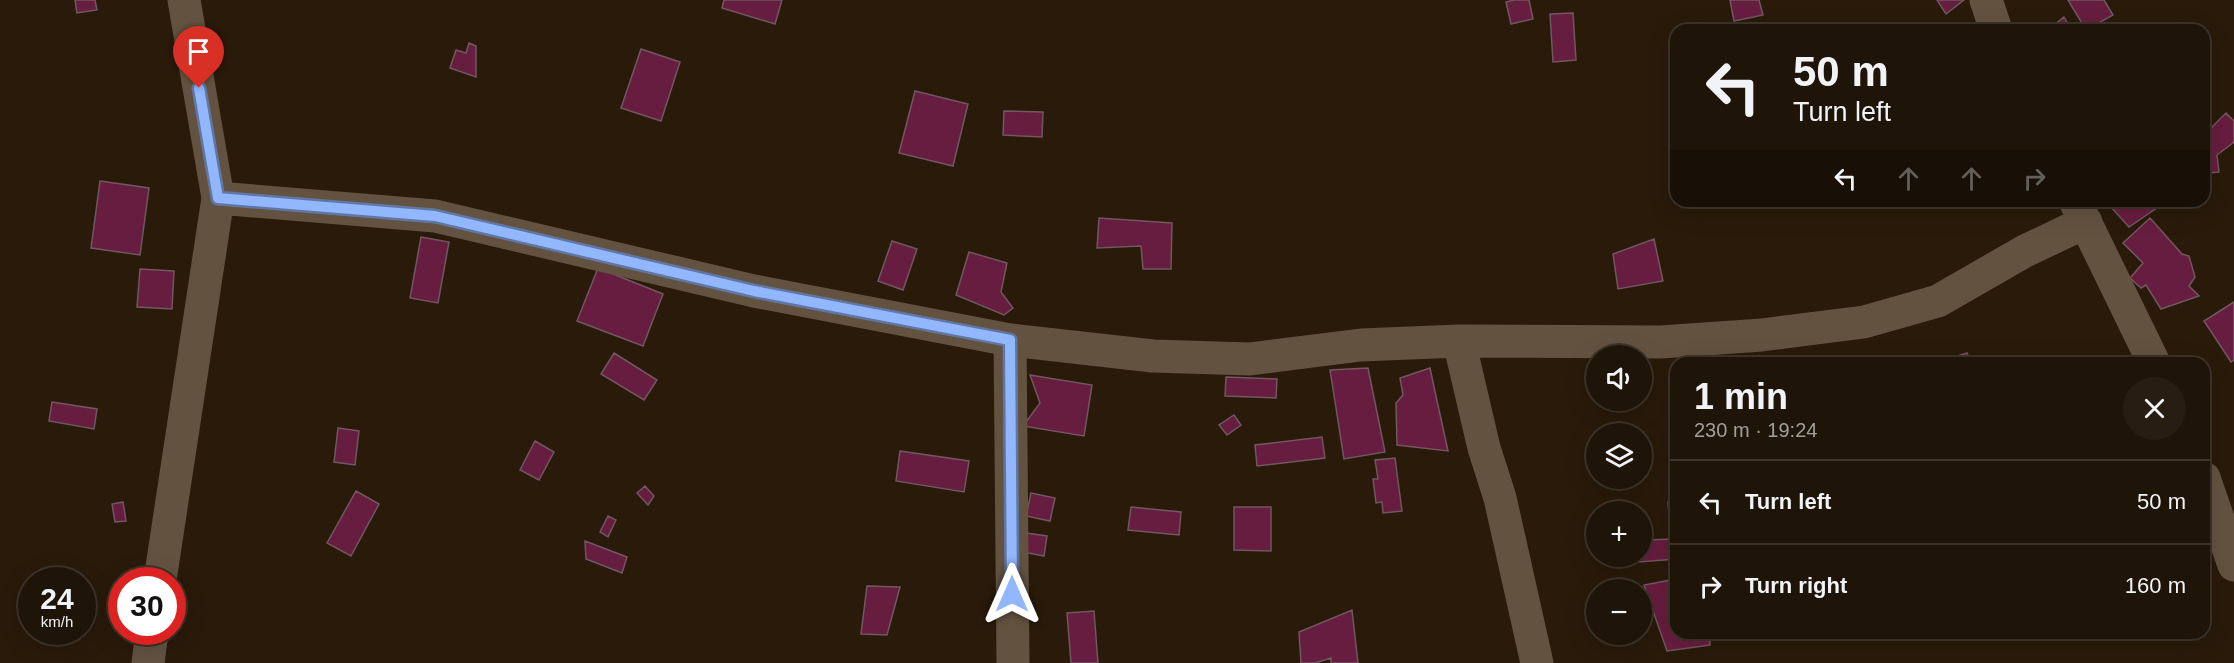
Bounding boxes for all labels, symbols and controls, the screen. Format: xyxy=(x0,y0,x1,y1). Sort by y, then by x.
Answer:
pin xyxy=(173,26,224,88)
icon: arrive xyxy=(182,35,215,68)
icon: left xyxy=(1694,48,1772,126)
text: 50 m xyxy=(1793,48,1889,95)
text: Turn left xyxy=(1793,97,1891,127)
icon: left xyxy=(1829,162,1862,195)
icon: ahead xyxy=(1892,162,1925,195)
icon: ahead xyxy=(1955,162,1988,195)
icon: right xyxy=(2018,162,2051,195)
map controls xyxy=(1586,345,1652,645)
button: sound xyxy=(1586,345,1652,411)
text: 1 min xyxy=(1694,376,1788,417)
button: close xyxy=(2123,377,2186,440)
text: 230 m · 19:24 xyxy=(1694,419,1817,441)
button: layers xyxy=(1586,423,1652,489)
icon: left xyxy=(1694,486,1727,519)
text: Turn left xyxy=(1745,489,1831,514)
text: 50 m xyxy=(2137,489,2186,514)
button: + xyxy=(1586,501,1652,567)
position arrow xyxy=(980,562,1044,626)
speed limit sign: 30 xyxy=(108,567,186,645)
icon: right xyxy=(1694,570,1727,603)
text: Turn right xyxy=(1745,573,1847,598)
text: 160 m xyxy=(2125,573,2186,598)
button: − xyxy=(1586,579,1652,645)
text: 24 xyxy=(40,582,74,615)
text: km/h xyxy=(41,613,73,630)

